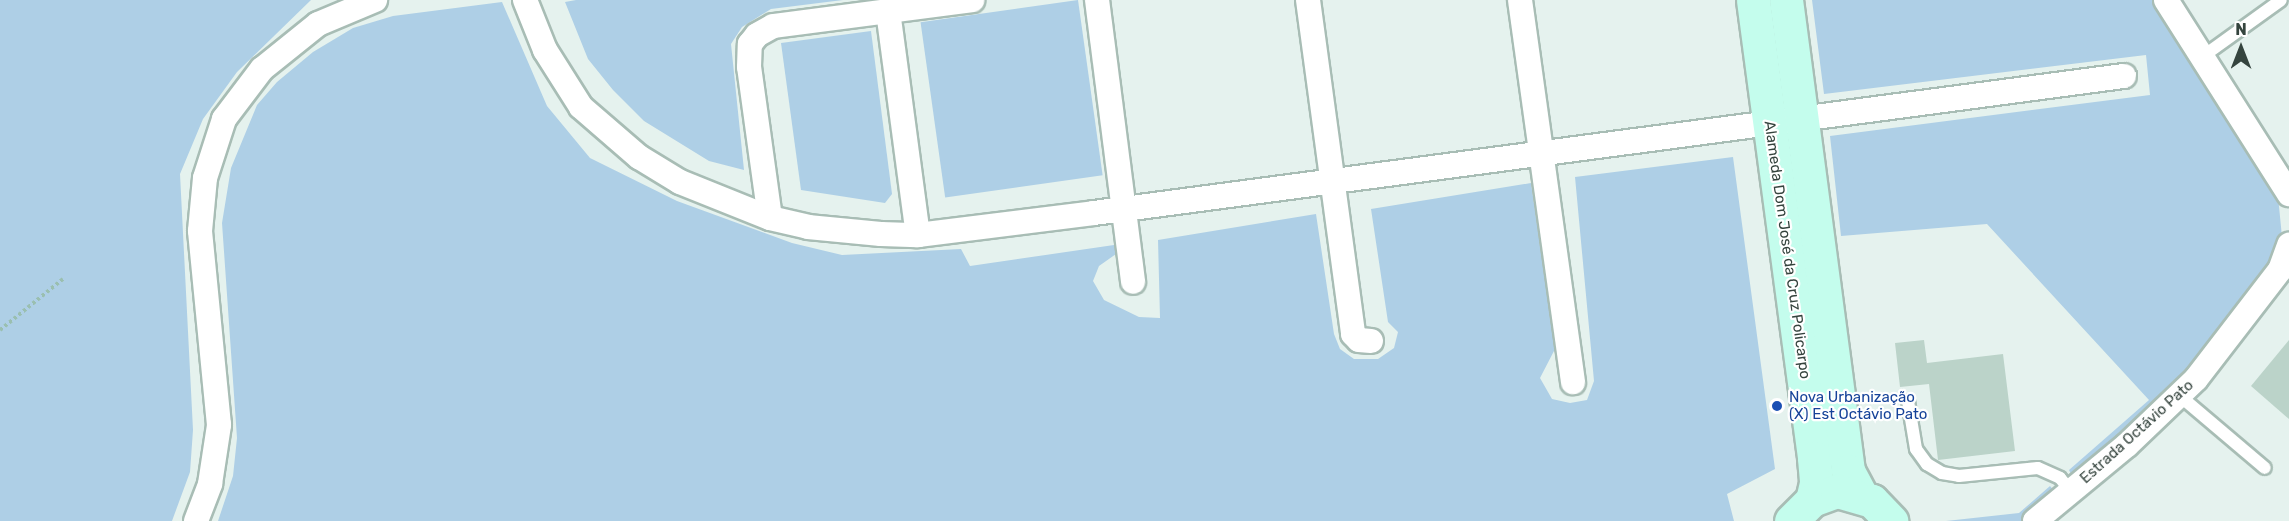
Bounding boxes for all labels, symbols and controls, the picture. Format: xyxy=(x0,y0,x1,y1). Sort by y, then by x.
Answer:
north arrow xyxy=(2211,18,2271,78)
text: N xyxy=(2235,20,2247,39)
street label: Alameda Dom José da Cruz Policarpo xyxy=(1760,120,1814,380)
street label: Estrada Octávio Pato xyxy=(2077,376,2197,488)
place label: Nova Urbanização (X) Est Octávio Pato xyxy=(1789,388,1927,423)
marker: Nova Urbanização (X) Est Octávio Pato xyxy=(1770,399,1784,413)

